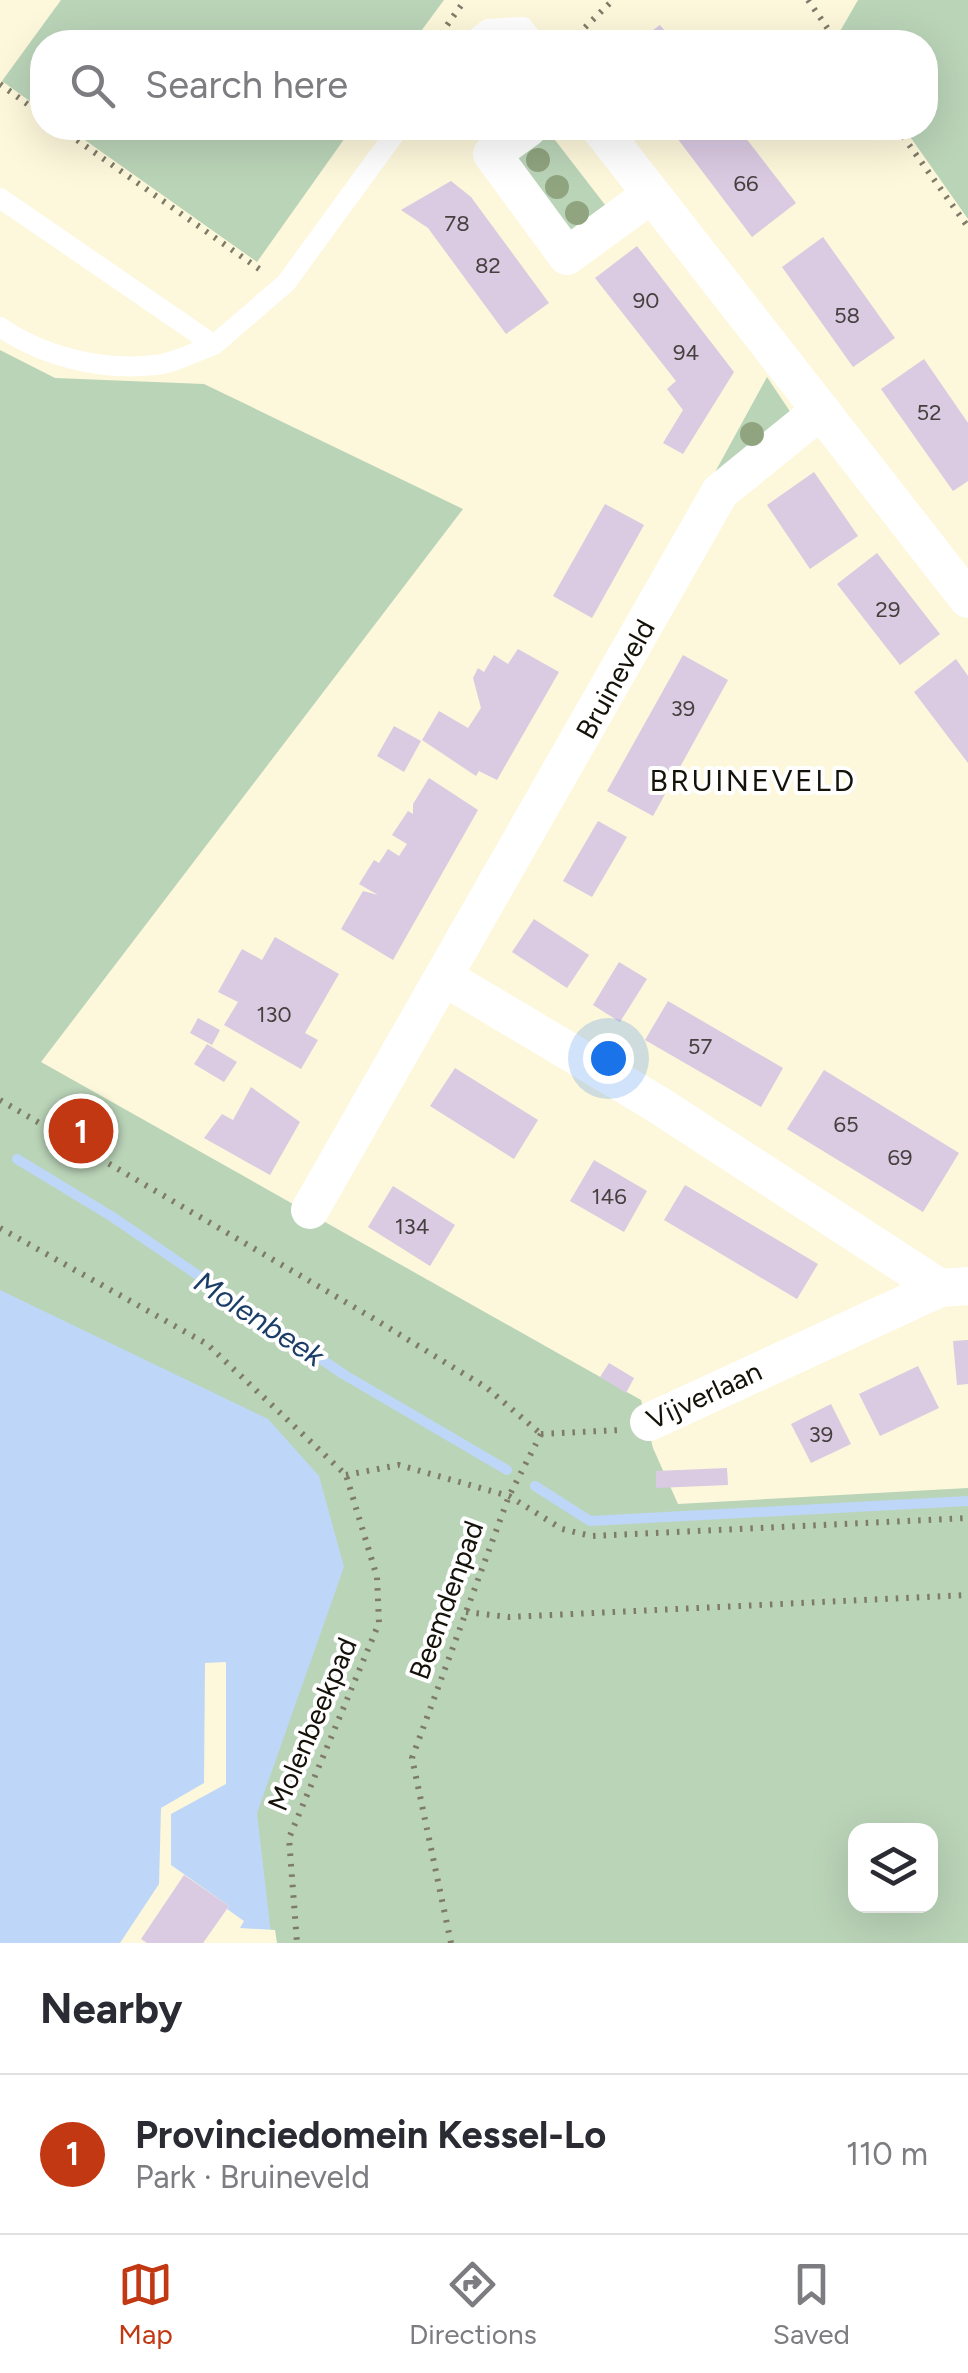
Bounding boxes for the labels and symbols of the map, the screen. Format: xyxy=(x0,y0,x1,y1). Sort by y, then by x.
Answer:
house number: 66 xyxy=(734,170,758,197)
house number: 78 xyxy=(444,210,470,237)
house number: 82 xyxy=(475,252,501,279)
house number: 90 xyxy=(633,287,659,314)
house number: 58 xyxy=(834,302,860,329)
house number: 94 xyxy=(673,339,699,366)
house number: 52 xyxy=(917,399,941,426)
house number: 29 xyxy=(876,596,900,623)
street label: Bruineveld xyxy=(568,613,662,745)
house number: 39 xyxy=(671,695,695,722)
district label: BRUINEVELD xyxy=(649,762,857,799)
house number: 130 xyxy=(256,1001,292,1028)
your location xyxy=(583,1033,634,1084)
house number: 57 xyxy=(688,1033,712,1060)
pin: 1 xyxy=(48,1094,114,1168)
house number: 65 xyxy=(833,1111,859,1138)
house number: 69 xyxy=(888,1144,912,1171)
house number: 146 xyxy=(591,1183,627,1210)
house number: 134 xyxy=(395,1213,429,1240)
water label: Molenbeek xyxy=(187,1263,332,1375)
street label: Vijverlaan xyxy=(641,1354,767,1436)
house number: 39 xyxy=(809,1421,833,1448)
street label: Beemdenpad xyxy=(402,1516,490,1684)
street label: Molenbeekpad xyxy=(260,1632,364,1816)

